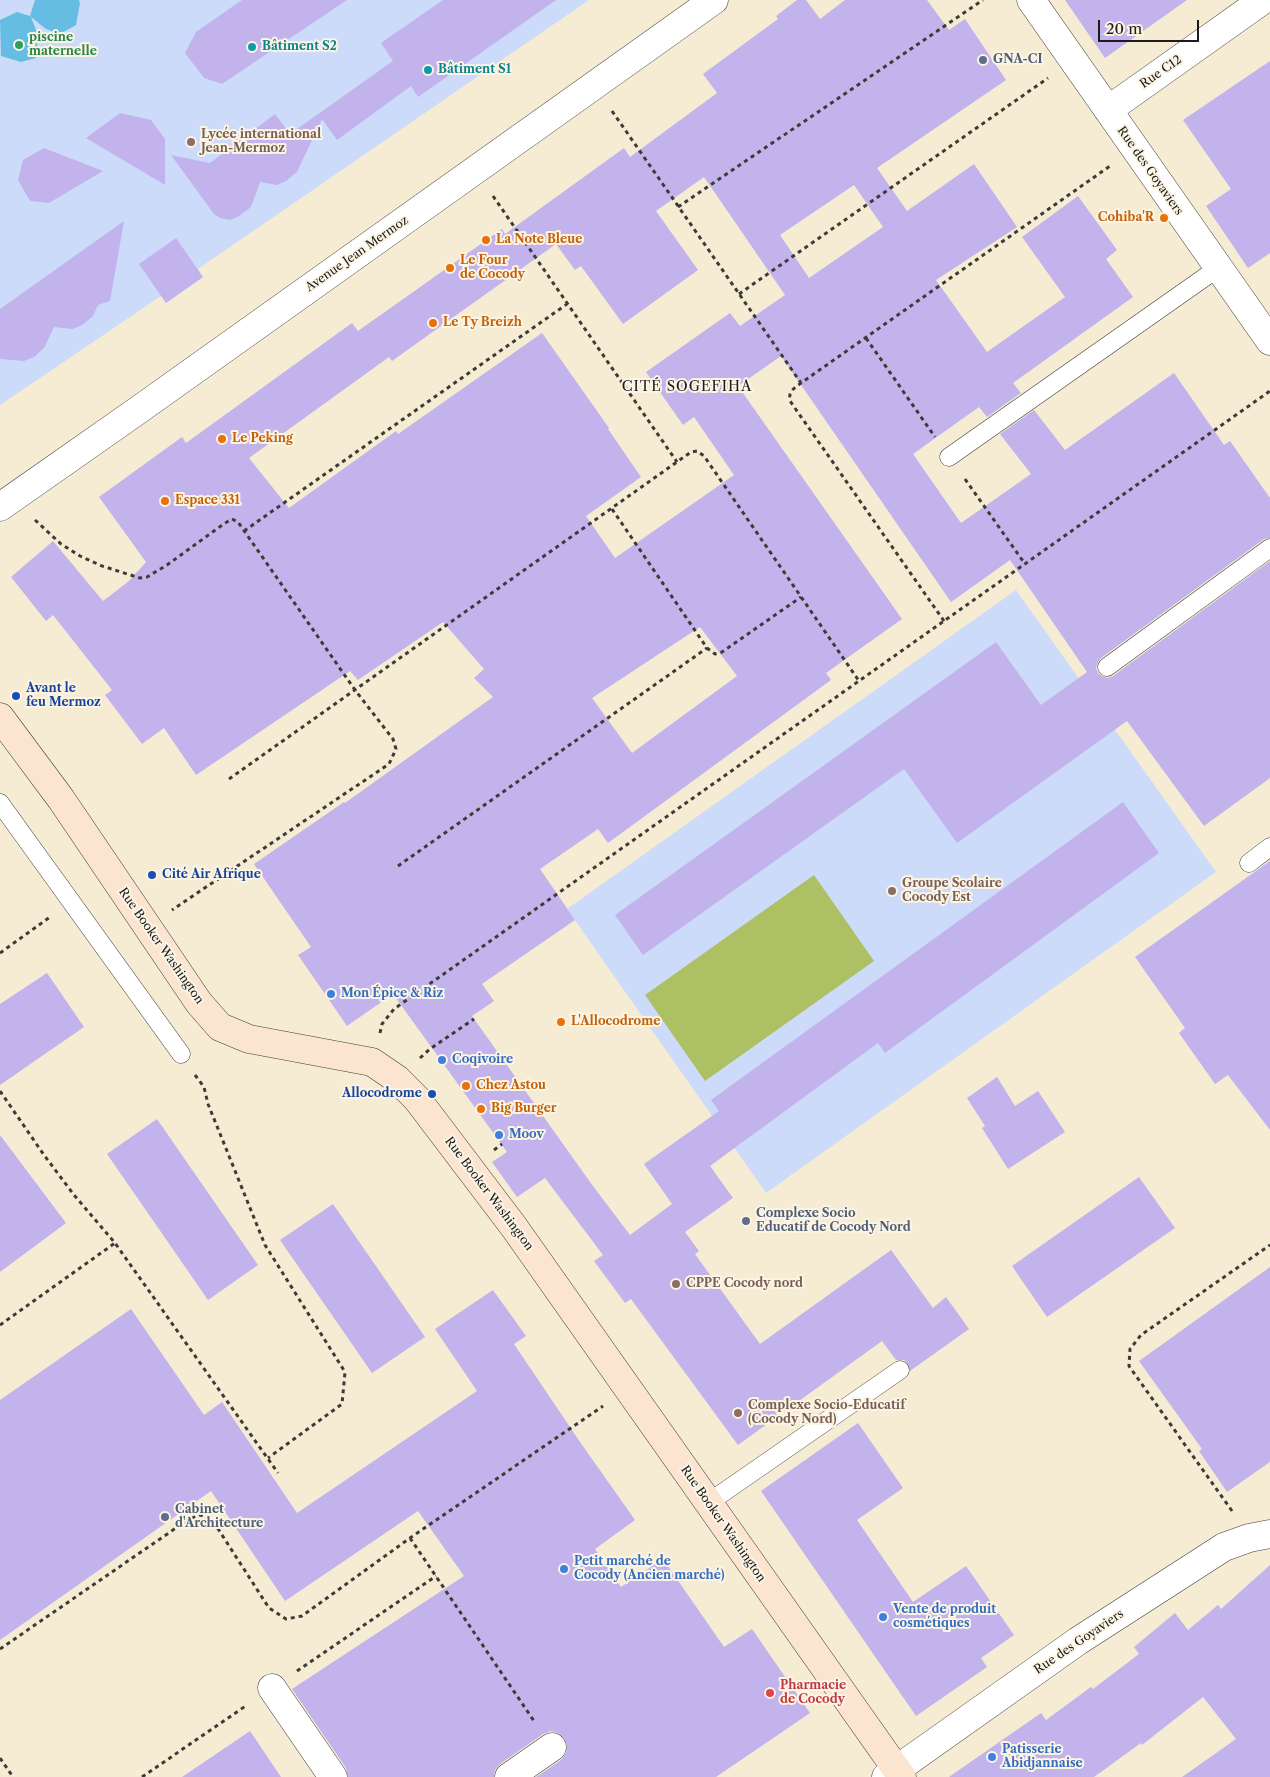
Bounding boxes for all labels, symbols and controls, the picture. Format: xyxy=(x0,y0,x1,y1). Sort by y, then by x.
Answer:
scale bar xyxy=(1100,10,1201,42)
text: 20 m xyxy=(1106,19,1142,38)
place label: piscine maternelle xyxy=(29,31,97,59)
marker: piscine maternelle xyxy=(13,39,25,51)
place label: Bâtiment S2 xyxy=(262,40,337,54)
marker: Bâtiment S2 xyxy=(246,41,258,53)
place label: GNA-CI xyxy=(993,53,1043,67)
street label: Rue C12 xyxy=(1138,53,1184,91)
marker: GNA-CI xyxy=(977,54,989,66)
place label: Bâtiment S1 xyxy=(438,63,511,77)
marker: Bâtiment S1 xyxy=(422,64,434,76)
street label: Rue des Goyaviers xyxy=(1114,124,1186,218)
place label: Lycée international Jean-Mermoz xyxy=(201,128,321,156)
marker: Lycée international Jean-Mermoz xyxy=(185,136,197,148)
place label: Cohiba'R xyxy=(1098,211,1154,225)
marker: Cohiba'R xyxy=(1158,212,1170,224)
street label: Avenue Jean Mermoz xyxy=(303,213,411,295)
place label: La Note Bleue xyxy=(496,233,582,247)
marker: La Note Bleue xyxy=(480,234,492,246)
place label: Le Four de Cocody xyxy=(460,254,525,282)
marker: Le Four de Cocody xyxy=(444,262,456,274)
place label: Le Ty Breizh xyxy=(443,316,522,330)
marker: Le Ty Breizh xyxy=(427,317,439,329)
district label: CITÉ SOGEFIHA xyxy=(620,379,754,395)
place label: Le Peking xyxy=(232,432,293,446)
marker: Le Peking xyxy=(216,433,228,445)
place label: Espace 331 xyxy=(175,494,240,508)
marker: Espace 331 xyxy=(159,495,171,507)
place label: Avant le feu Mermoz xyxy=(26,682,101,710)
marker: Avant le feu Mermoz xyxy=(10,690,22,702)
place label: Cité Air Afrique xyxy=(162,868,261,882)
marker: Cité Air Afrique xyxy=(146,869,158,881)
place label: Groupe Scolaire Cocody Est xyxy=(902,877,1002,905)
street label: Rue Booker Washington xyxy=(115,885,207,1007)
marker: Groupe Scolaire Cocody Est xyxy=(886,885,898,897)
place label: Mon Épice & Riz xyxy=(341,987,443,1001)
marker: Mon Épice & Riz xyxy=(325,988,337,1000)
place label: L'Allocodrome xyxy=(571,1015,660,1029)
marker: L'Allocodrome xyxy=(555,1016,567,1028)
place label: Coqivoire xyxy=(452,1053,513,1067)
marker: Coqivoire xyxy=(436,1054,448,1066)
place label: Chez Astou xyxy=(476,1079,546,1093)
marker: Chez Astou xyxy=(460,1080,472,1092)
place label: Allocodrome xyxy=(342,1087,422,1101)
marker: Allocodrome xyxy=(426,1088,438,1100)
place label: Big Burger xyxy=(491,1102,557,1116)
marker: Big Burger xyxy=(475,1103,487,1115)
place label: Moov xyxy=(509,1128,544,1142)
marker: Moov xyxy=(493,1129,505,1141)
street label: Rue Booker Washington xyxy=(442,1134,536,1254)
place label: Complexe Socio Educatif de Cocody Nord xyxy=(756,1207,911,1235)
marker: Complexe Socio Educatif de Cocody Nord xyxy=(740,1215,752,1227)
place label: CPPE Cocody nord xyxy=(686,1277,803,1291)
marker: CPPE Cocody nord xyxy=(670,1278,682,1290)
place label: Complexe Socio-Educatif (Cocody Nord) xyxy=(748,1399,905,1427)
marker: Complexe Socio-Educatif (Cocody Nord) xyxy=(732,1407,744,1419)
street label: Rue Booker Washington xyxy=(677,1463,769,1585)
place label: Cabinet d'Architecture xyxy=(175,1503,263,1531)
marker: Cabinet d'Architecture xyxy=(159,1511,171,1523)
place label: Petit marché de Cocody (Ancien marché) xyxy=(574,1555,725,1583)
marker: Petit marché de Cocody (Ancien marché) xyxy=(558,1563,570,1575)
place label: Vente de produit cosmétiques xyxy=(893,1603,996,1631)
street label: Rue des Goyaviers xyxy=(1032,1607,1126,1677)
marker: Vente de produit cosmétiques xyxy=(877,1611,889,1623)
place label: Pharmacie de Cocody xyxy=(780,1679,846,1707)
marker: Pharmacie de Cocody xyxy=(764,1687,776,1699)
place label: Patisserie Abidjannaise xyxy=(1002,1743,1083,1771)
marker: Patisserie Abidjannaise xyxy=(986,1751,998,1763)

